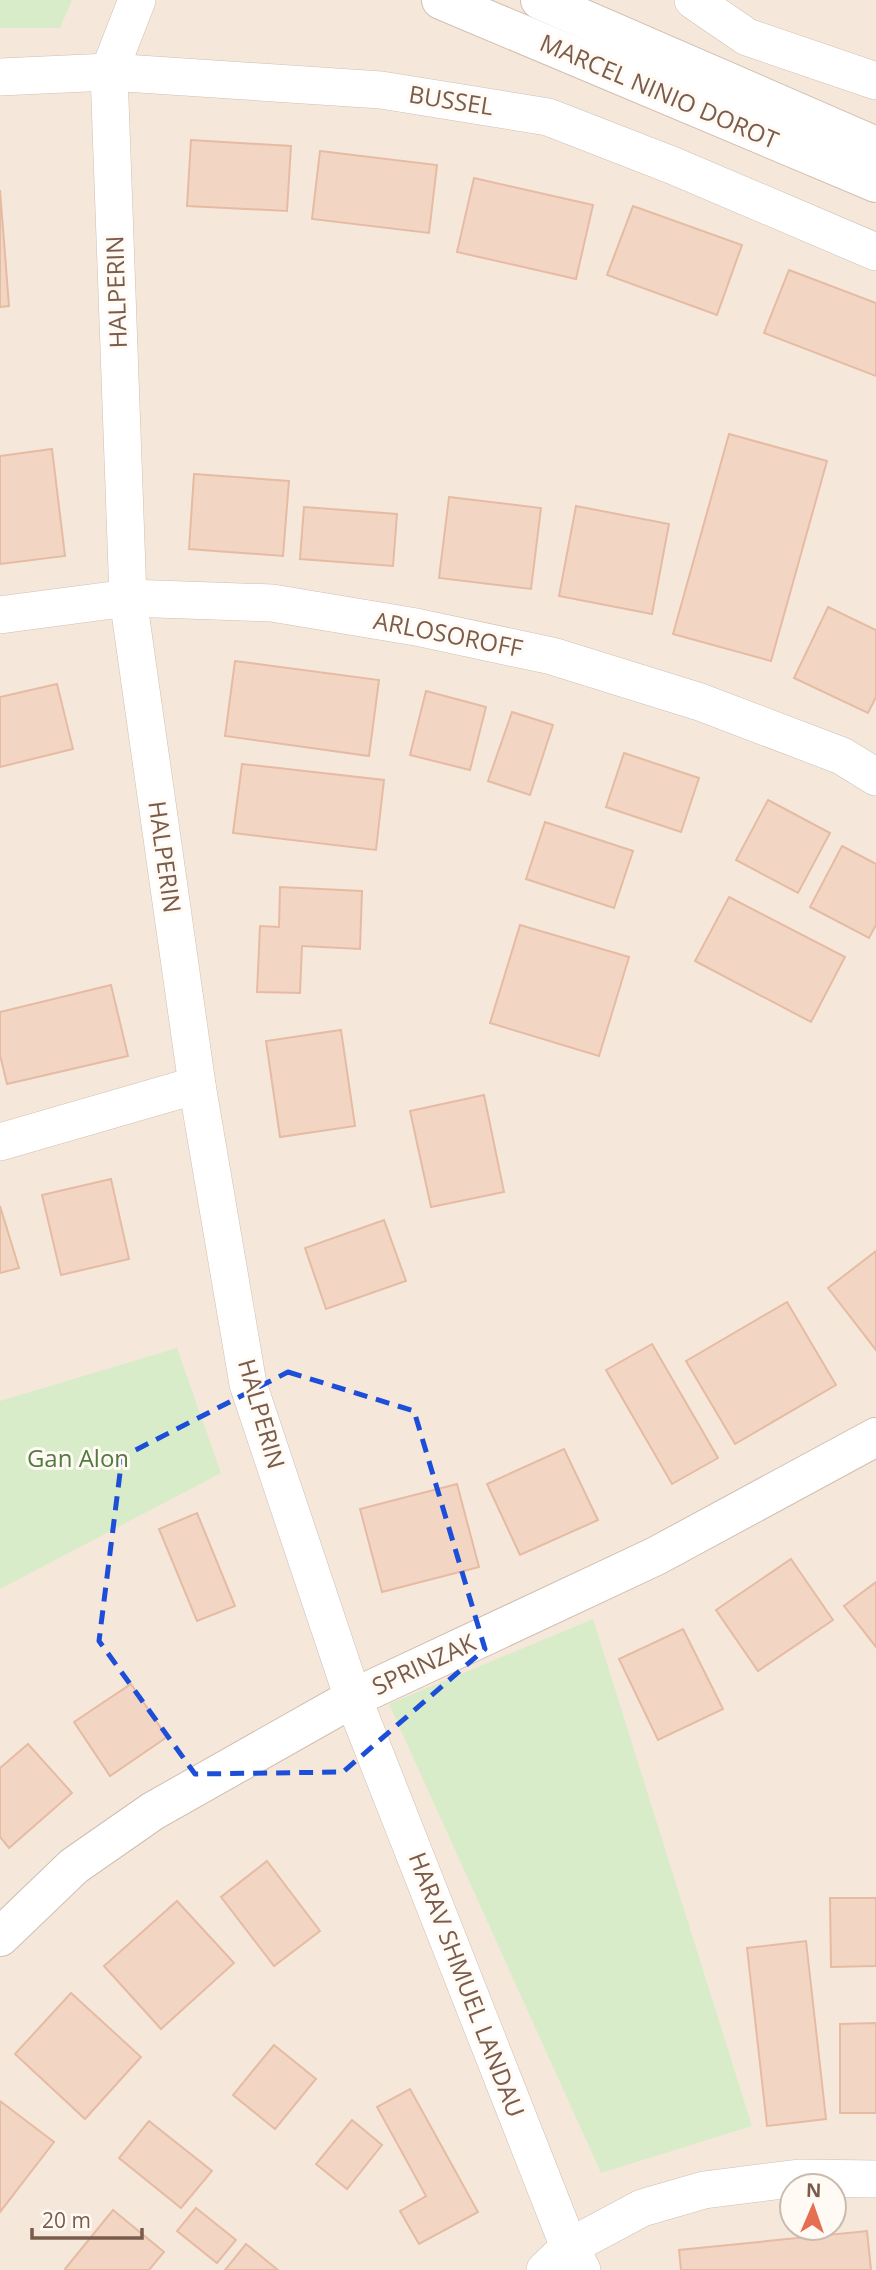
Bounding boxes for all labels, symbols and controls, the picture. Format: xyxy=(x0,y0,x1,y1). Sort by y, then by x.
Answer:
street label: MARCEL NINIO DOROT xyxy=(535,25,784,156)
street label: BUSSEL xyxy=(407,77,496,122)
street label: HALPERIN xyxy=(97,235,134,349)
street label: ARLOSOROFF xyxy=(371,603,526,664)
street label: HALPERIN xyxy=(141,799,190,915)
street label: HALPERIN xyxy=(231,1355,294,1472)
park label: Gan Alon xyxy=(27,1441,129,1474)
street label: SPRINZAK xyxy=(366,1625,481,1702)
street label: HARAV SHMUEL LANDAU xyxy=(402,1847,533,2122)
north arrow xyxy=(778,2172,848,2242)
text: N xyxy=(805,2177,822,2203)
scale bar xyxy=(32,2196,142,2240)
text: 20 m xyxy=(42,2206,91,2234)

